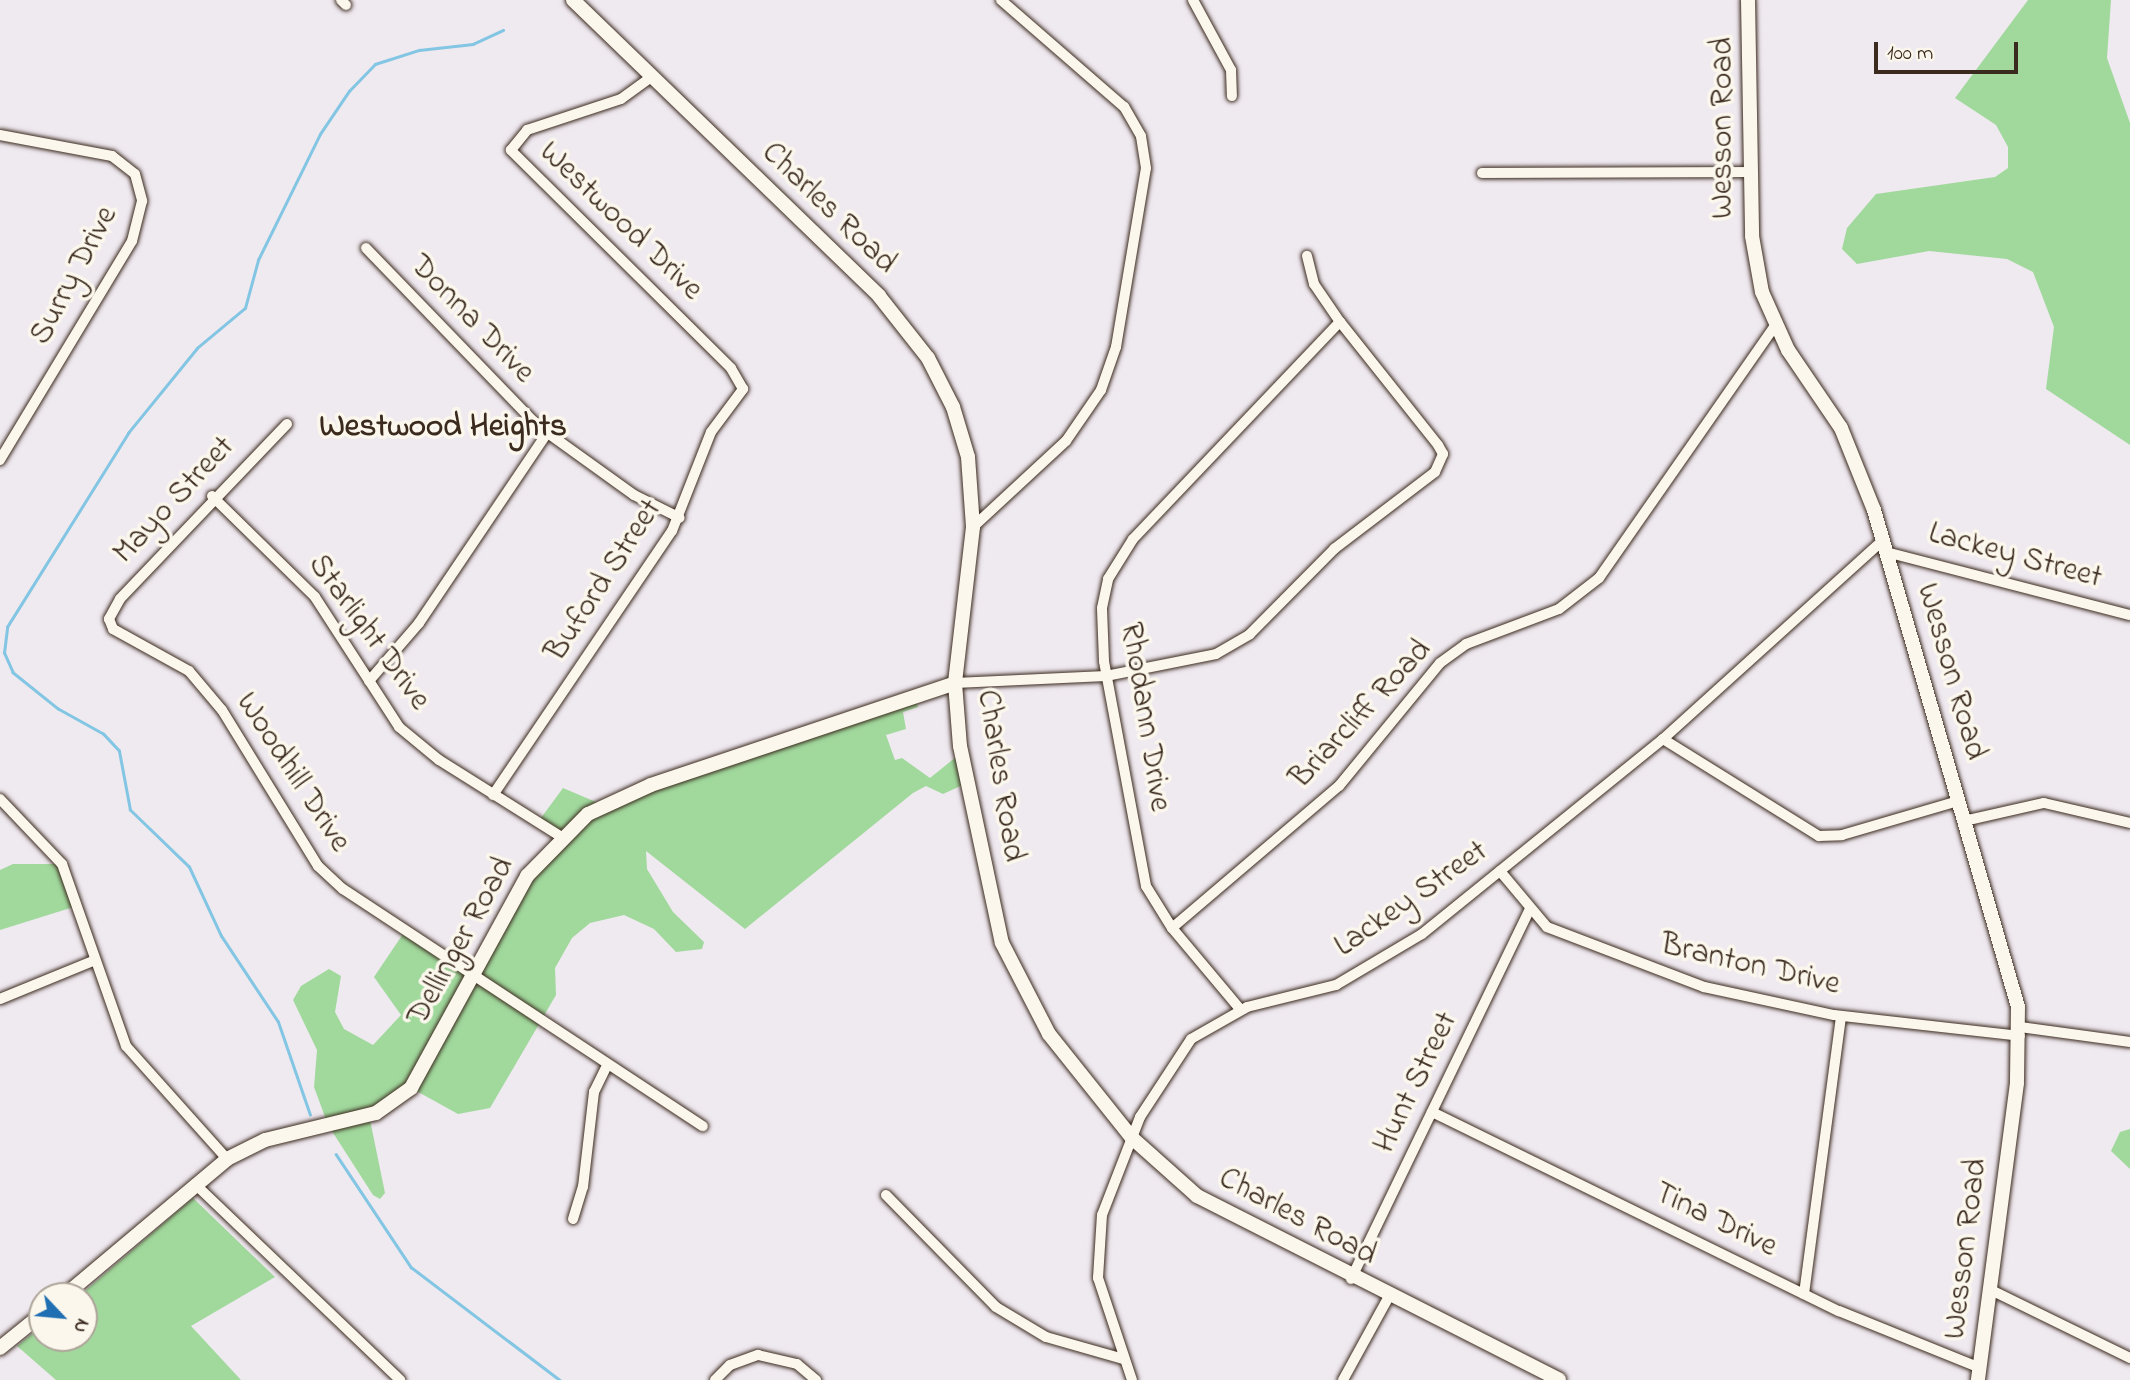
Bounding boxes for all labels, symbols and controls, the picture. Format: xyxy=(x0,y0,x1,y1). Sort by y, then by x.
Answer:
scale bar xyxy=(1878,28,2022,72)
street label: Wesson Road xyxy=(1705,37,1743,219)
text: 100 m xyxy=(1887,39,1933,69)
street label: Westwood Drive xyxy=(530,134,710,310)
street label: Charles Road xyxy=(752,135,904,283)
street label: Surry Drive xyxy=(23,200,127,352)
street label: Donna Drive xyxy=(400,248,542,392)
district label: Westwood Heights xyxy=(319,408,567,448)
street label: Mayo Street xyxy=(106,429,244,573)
street label: Buford Street xyxy=(538,493,672,669)
street label: Lackey Street xyxy=(1924,515,2106,599)
street label: Starlight Drive xyxy=(299,547,437,719)
street label: Wesson Road xyxy=(1906,579,1994,765)
street label: Rhodann Drive xyxy=(1110,620,1178,814)
street label: Briarcliff Road xyxy=(1283,632,1441,798)
street label: Woodhill Drive xyxy=(226,686,358,860)
street label: Charles Road xyxy=(966,687,1032,865)
street label: Lackey Street xyxy=(1328,833,1496,967)
street label: Dellinger Road xyxy=(400,851,524,1033)
street label: Branton Drive xyxy=(1657,927,1843,1005)
street label: Hunt Street xyxy=(1366,1006,1468,1160)
street label: Wesson Road xyxy=(1937,1156,1997,1342)
street label: Charles Road xyxy=(1211,1160,1383,1276)
street label: Tina Drive xyxy=(1647,1175,1783,1267)
north arrow xyxy=(28,1282,98,1352)
text: N xyxy=(66,1314,95,1337)

